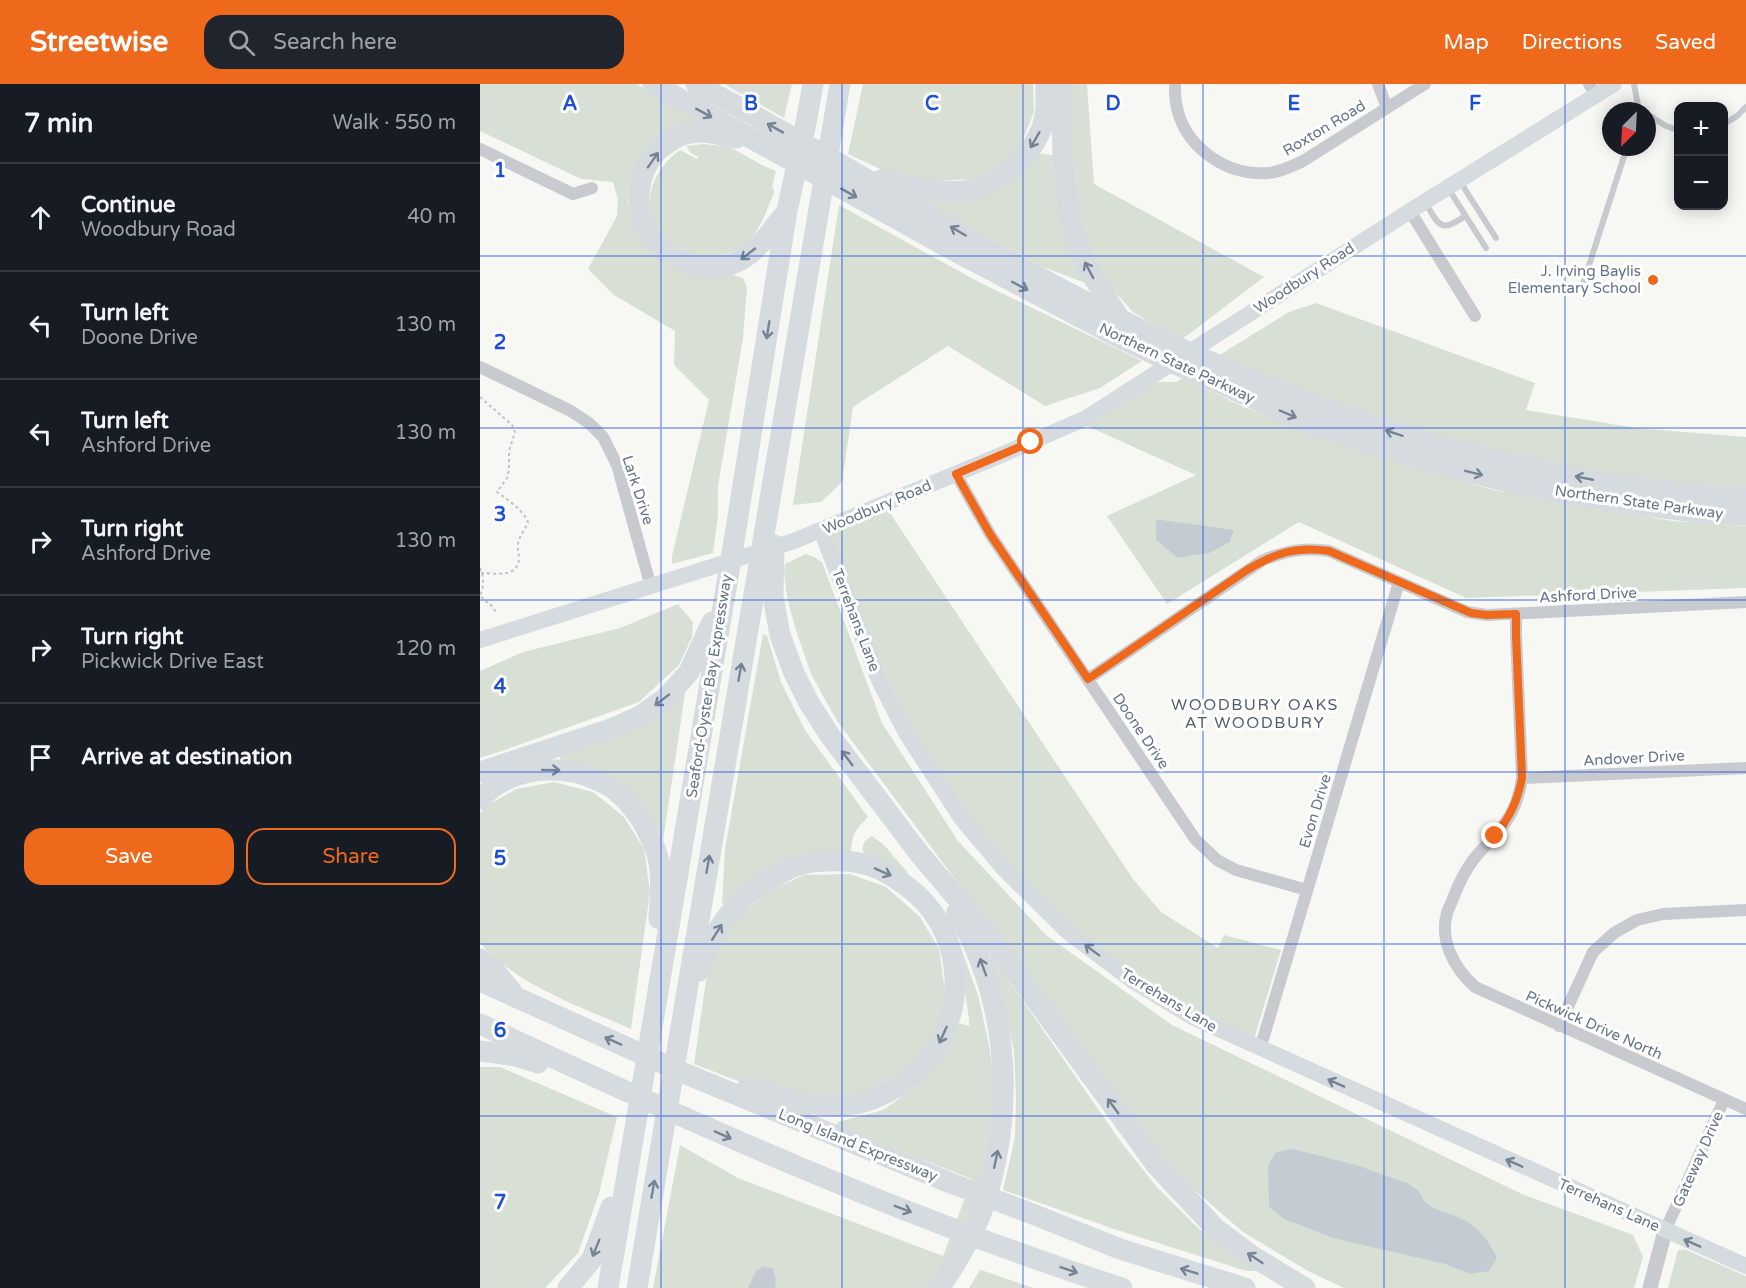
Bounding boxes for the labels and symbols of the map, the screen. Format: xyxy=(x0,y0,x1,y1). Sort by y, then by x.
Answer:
text: A xyxy=(563,92,578,116)
text: B xyxy=(744,92,758,116)
text: C xyxy=(925,92,939,116)
text: D xyxy=(1105,92,1121,116)
text: E xyxy=(1288,92,1301,116)
text: F xyxy=(1469,92,1481,116)
street label: Roxton Road xyxy=(1279,96,1369,160)
north arrow xyxy=(1602,102,1656,156)
one-way arrow xyxy=(695,107,712,119)
one-way arrow xyxy=(767,122,785,133)
one-way arrow xyxy=(1029,131,1040,149)
one-way arrow xyxy=(647,152,659,168)
text: 1 xyxy=(494,159,506,183)
one-way arrow xyxy=(840,187,857,199)
one-way arrow xyxy=(950,225,967,237)
street label: Woodbury Road xyxy=(1250,239,1358,317)
one-way arrow xyxy=(740,247,756,260)
one-way arrow xyxy=(1083,261,1095,279)
place label: J. Irving Baylis Elementary School xyxy=(1508,262,1641,297)
marker: J. Irving Baylis Elementary School xyxy=(1646,273,1660,287)
one-way arrow xyxy=(1011,281,1029,292)
street label: Northern State Parkway xyxy=(1096,319,1258,407)
one-way arrow xyxy=(762,320,773,340)
text: 2 xyxy=(494,331,506,355)
one-way arrow xyxy=(1279,408,1297,420)
one-way arrow xyxy=(1385,427,1404,438)
route start xyxy=(1017,428,1043,454)
street label: Lark Drive xyxy=(618,453,658,527)
one-way arrow xyxy=(1464,468,1483,479)
one-way arrow xyxy=(1575,472,1594,483)
street label: Woodbury Road xyxy=(820,476,934,538)
street label: Northern State Parkway xyxy=(1554,481,1724,523)
text: 3 xyxy=(494,503,506,527)
street label: Terrehans Lane xyxy=(828,566,884,674)
street label: Seaford-Oyster Bay Expressway xyxy=(682,573,736,799)
street label: Ashford Drive xyxy=(1539,583,1637,607)
one-way arrow xyxy=(735,662,746,682)
text: 4 xyxy=(494,675,507,699)
street label: Doone Drive xyxy=(1109,690,1173,772)
one-way arrow xyxy=(654,693,670,706)
district label: WOODBURY OAKS AT WOODBURY xyxy=(1171,695,1339,733)
street label: Andover Drive xyxy=(1583,746,1685,770)
one-way arrow xyxy=(841,751,854,767)
one-way arrow xyxy=(541,765,561,776)
street label: Evon Drive xyxy=(1295,772,1335,850)
route end xyxy=(1481,822,1507,848)
text: 5 xyxy=(494,847,506,871)
one-way arrow xyxy=(703,855,714,874)
one-way arrow xyxy=(874,866,892,878)
one-way arrow xyxy=(711,924,723,941)
one-way arrow xyxy=(1085,944,1101,957)
one-way arrow xyxy=(976,958,987,977)
street label: Terrehans Lane xyxy=(1118,964,1220,1036)
street label: Pickwick Drive North xyxy=(1523,987,1665,1063)
text: 6 xyxy=(494,1019,506,1043)
one-way arrow xyxy=(937,1025,948,1044)
one-way arrow xyxy=(605,1035,623,1047)
one-way arrow xyxy=(1328,1077,1346,1089)
one-way arrow xyxy=(1107,1099,1119,1115)
street label: Long Island Expressway xyxy=(776,1105,940,1185)
street label: Gateway Drive xyxy=(1669,1108,1727,1210)
one-way arrow xyxy=(714,1130,732,1141)
one-way arrow xyxy=(991,1150,1002,1169)
one-way arrow xyxy=(1506,1157,1524,1168)
street label: Terrehans Lane xyxy=(1556,1175,1662,1235)
one-way arrow xyxy=(648,1180,659,1199)
text: 7 xyxy=(494,1191,506,1215)
one-way arrow xyxy=(893,1204,912,1215)
one-way arrow xyxy=(1684,1236,1702,1248)
one-way arrow xyxy=(590,1238,601,1256)
one-way arrow xyxy=(1247,1251,1264,1263)
one-way arrow xyxy=(1059,1265,1078,1276)
one-way arrow xyxy=(1180,1265,1199,1276)

